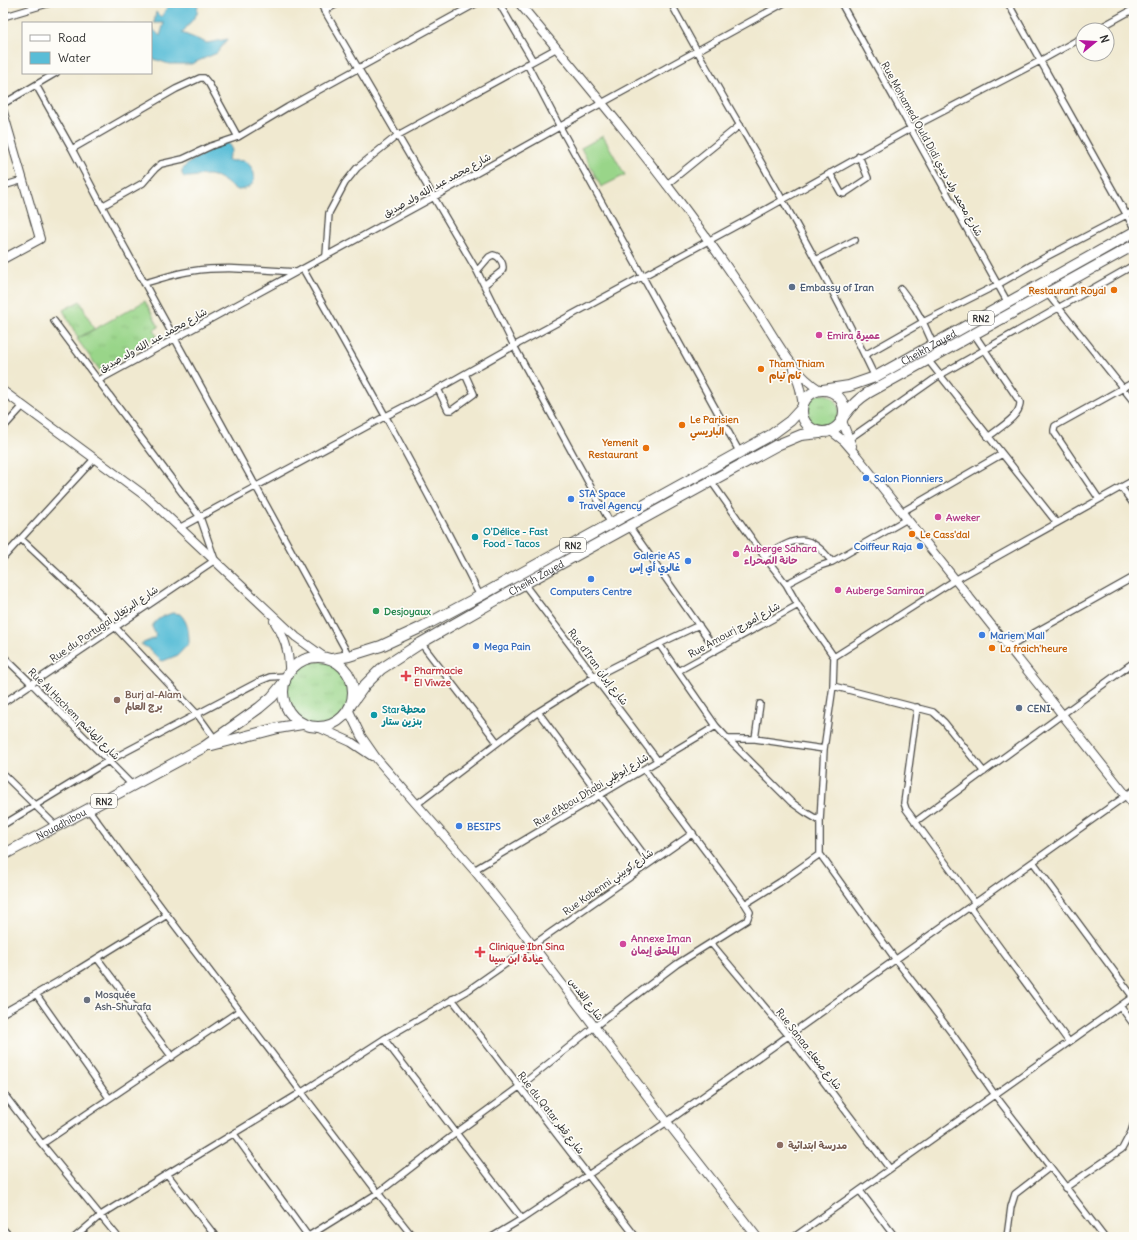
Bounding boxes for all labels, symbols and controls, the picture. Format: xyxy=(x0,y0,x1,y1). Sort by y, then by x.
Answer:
legend xyxy=(22,22,152,74)
north arrow xyxy=(1075,22,1115,62)
text: Road xyxy=(58,30,86,45)
text: N xyxy=(1097,33,1112,45)
text: Water xyxy=(58,50,91,65)
street label: Rue Mohamed Ould Didi شارع محمد ولد ديدي xyxy=(877,59,986,240)
street label: شارع محمد عبد الله ولد صديق xyxy=(381,150,494,221)
place label: Embassy of Iran xyxy=(800,281,874,294)
marker: Embassy of Iran xyxy=(787,282,797,292)
place label: Restaurant Royal xyxy=(1028,284,1106,297)
marker: Restaurant Royal xyxy=(1109,285,1119,295)
street label: شارع محمد عبد الله ولد صديق xyxy=(97,305,210,376)
road number: RN2 xyxy=(968,311,994,325)
street label: Cheikh Zayed xyxy=(898,326,958,368)
place label: Emira عميرة xyxy=(827,329,880,342)
marker: Emira عميرة xyxy=(814,330,824,340)
place label: Tham Thiam ثام تيام xyxy=(769,357,825,383)
marker: Tham Thiam ثام تيام xyxy=(756,364,766,374)
place label: Le Parisien الباريسي xyxy=(690,413,739,441)
marker: Le Parisien الباريسي xyxy=(677,420,687,430)
place label: Yemenit Restaurant xyxy=(588,436,639,461)
marker: Yemenit Restaurant xyxy=(641,443,651,453)
place label: Salon Pionniers xyxy=(874,472,943,485)
marker: Salon Pionniers xyxy=(861,473,871,483)
place label: STA Space Travel Agency xyxy=(579,487,642,512)
marker: STA Space Travel Agency xyxy=(566,494,576,504)
place label: Aweker xyxy=(946,511,981,524)
marker: Aweker xyxy=(933,512,943,522)
place label: O'Délice - Fast Food - Tacos xyxy=(483,525,548,550)
place label: Le Cass'dal xyxy=(920,528,970,541)
marker: Le Cass'dal xyxy=(907,529,917,539)
marker: O'Délice - Fast Food - Tacos xyxy=(470,532,480,542)
road number: RN2 xyxy=(560,538,586,552)
place label: Coiffeur Raja xyxy=(854,540,912,553)
marker: Coiffeur Raja xyxy=(915,541,925,551)
place label: Auberge Sahara حانة الصحراء xyxy=(744,542,817,567)
place label: Galerie AS غالري أي إس xyxy=(629,549,681,576)
marker: Auberge Sahara حانة الصحراء xyxy=(731,549,741,559)
marker: Galerie AS غالري أي إس xyxy=(683,556,693,566)
street label: Cheikh Zayed xyxy=(506,557,566,598)
marker: Computers Centre xyxy=(586,574,596,584)
street label: Rue du Portugal شارع البرتغال xyxy=(47,583,161,666)
place label: Auberge Samiraa xyxy=(846,584,924,597)
place label: Computers Centre xyxy=(550,585,633,598)
marker: Auberge Samiraa xyxy=(833,585,843,595)
street label: Rue Amourj شارع أمورج xyxy=(686,599,783,662)
place label: Desjoyaux xyxy=(384,605,431,618)
marker: Desjoyaux xyxy=(371,606,381,616)
street label: Rue d'Iran شارع إيران xyxy=(564,626,631,709)
place label: Mariem Mall xyxy=(990,629,1045,642)
marker: Mariem Mall xyxy=(977,630,987,640)
place label: Mega Pain xyxy=(484,640,531,653)
marker: Mega Pain xyxy=(471,641,481,651)
place label: La fraich'heure xyxy=(1000,642,1068,655)
marker: La fraich'heure xyxy=(987,643,997,653)
place label: Pharmacie El Viwze xyxy=(414,664,463,689)
street label: Rue Al Hachem شارع الهاشم xyxy=(25,665,123,763)
marker: Pharmacie El Viwze xyxy=(401,671,411,681)
place label: Burj al-Alam برج العالم xyxy=(125,688,182,714)
marker: Burj al-Alam برج العالم xyxy=(112,695,122,705)
place label: CENI xyxy=(1027,702,1051,715)
place label: Starمحطة بنزين ستار xyxy=(381,703,426,728)
marker: CENI xyxy=(1014,703,1024,713)
marker: Starمحطة بنزين ستار xyxy=(369,710,379,720)
street label: Rue d'Abou Dhabi شارع أبوظبي xyxy=(531,750,653,832)
road number: RN2 xyxy=(91,794,117,808)
street label: Nouadhibou xyxy=(34,805,89,842)
place label: BESIPS xyxy=(467,820,501,833)
marker: BESIPS xyxy=(454,821,464,831)
street label: Rue Kobenni شارع كوبيني xyxy=(560,846,658,921)
place label: Annexe Iman الملحق إيمان xyxy=(631,932,692,958)
marker: Annexe Iman الملحق إيمان xyxy=(618,939,628,949)
place label: Clinique Ibn Sina عيادة ابن سينا xyxy=(489,940,565,965)
marker: Clinique Ibn Sina عيادة ابن سينا xyxy=(474,946,486,958)
street label: شارع القدس xyxy=(565,975,606,1024)
place label: Mosquée Ash-Shurafa xyxy=(95,988,152,1013)
marker: Mosquée Ash-Shurafa xyxy=(82,995,92,1005)
street label: Rue Sanaa شارع صنعاء xyxy=(772,1006,845,1093)
street label: Rue du Qatar شارع قطر xyxy=(514,1069,587,1158)
place label: مدرسة ابتدائية xyxy=(788,1139,847,1152)
marker: مدرسة ابتدائية xyxy=(775,1140,785,1150)

